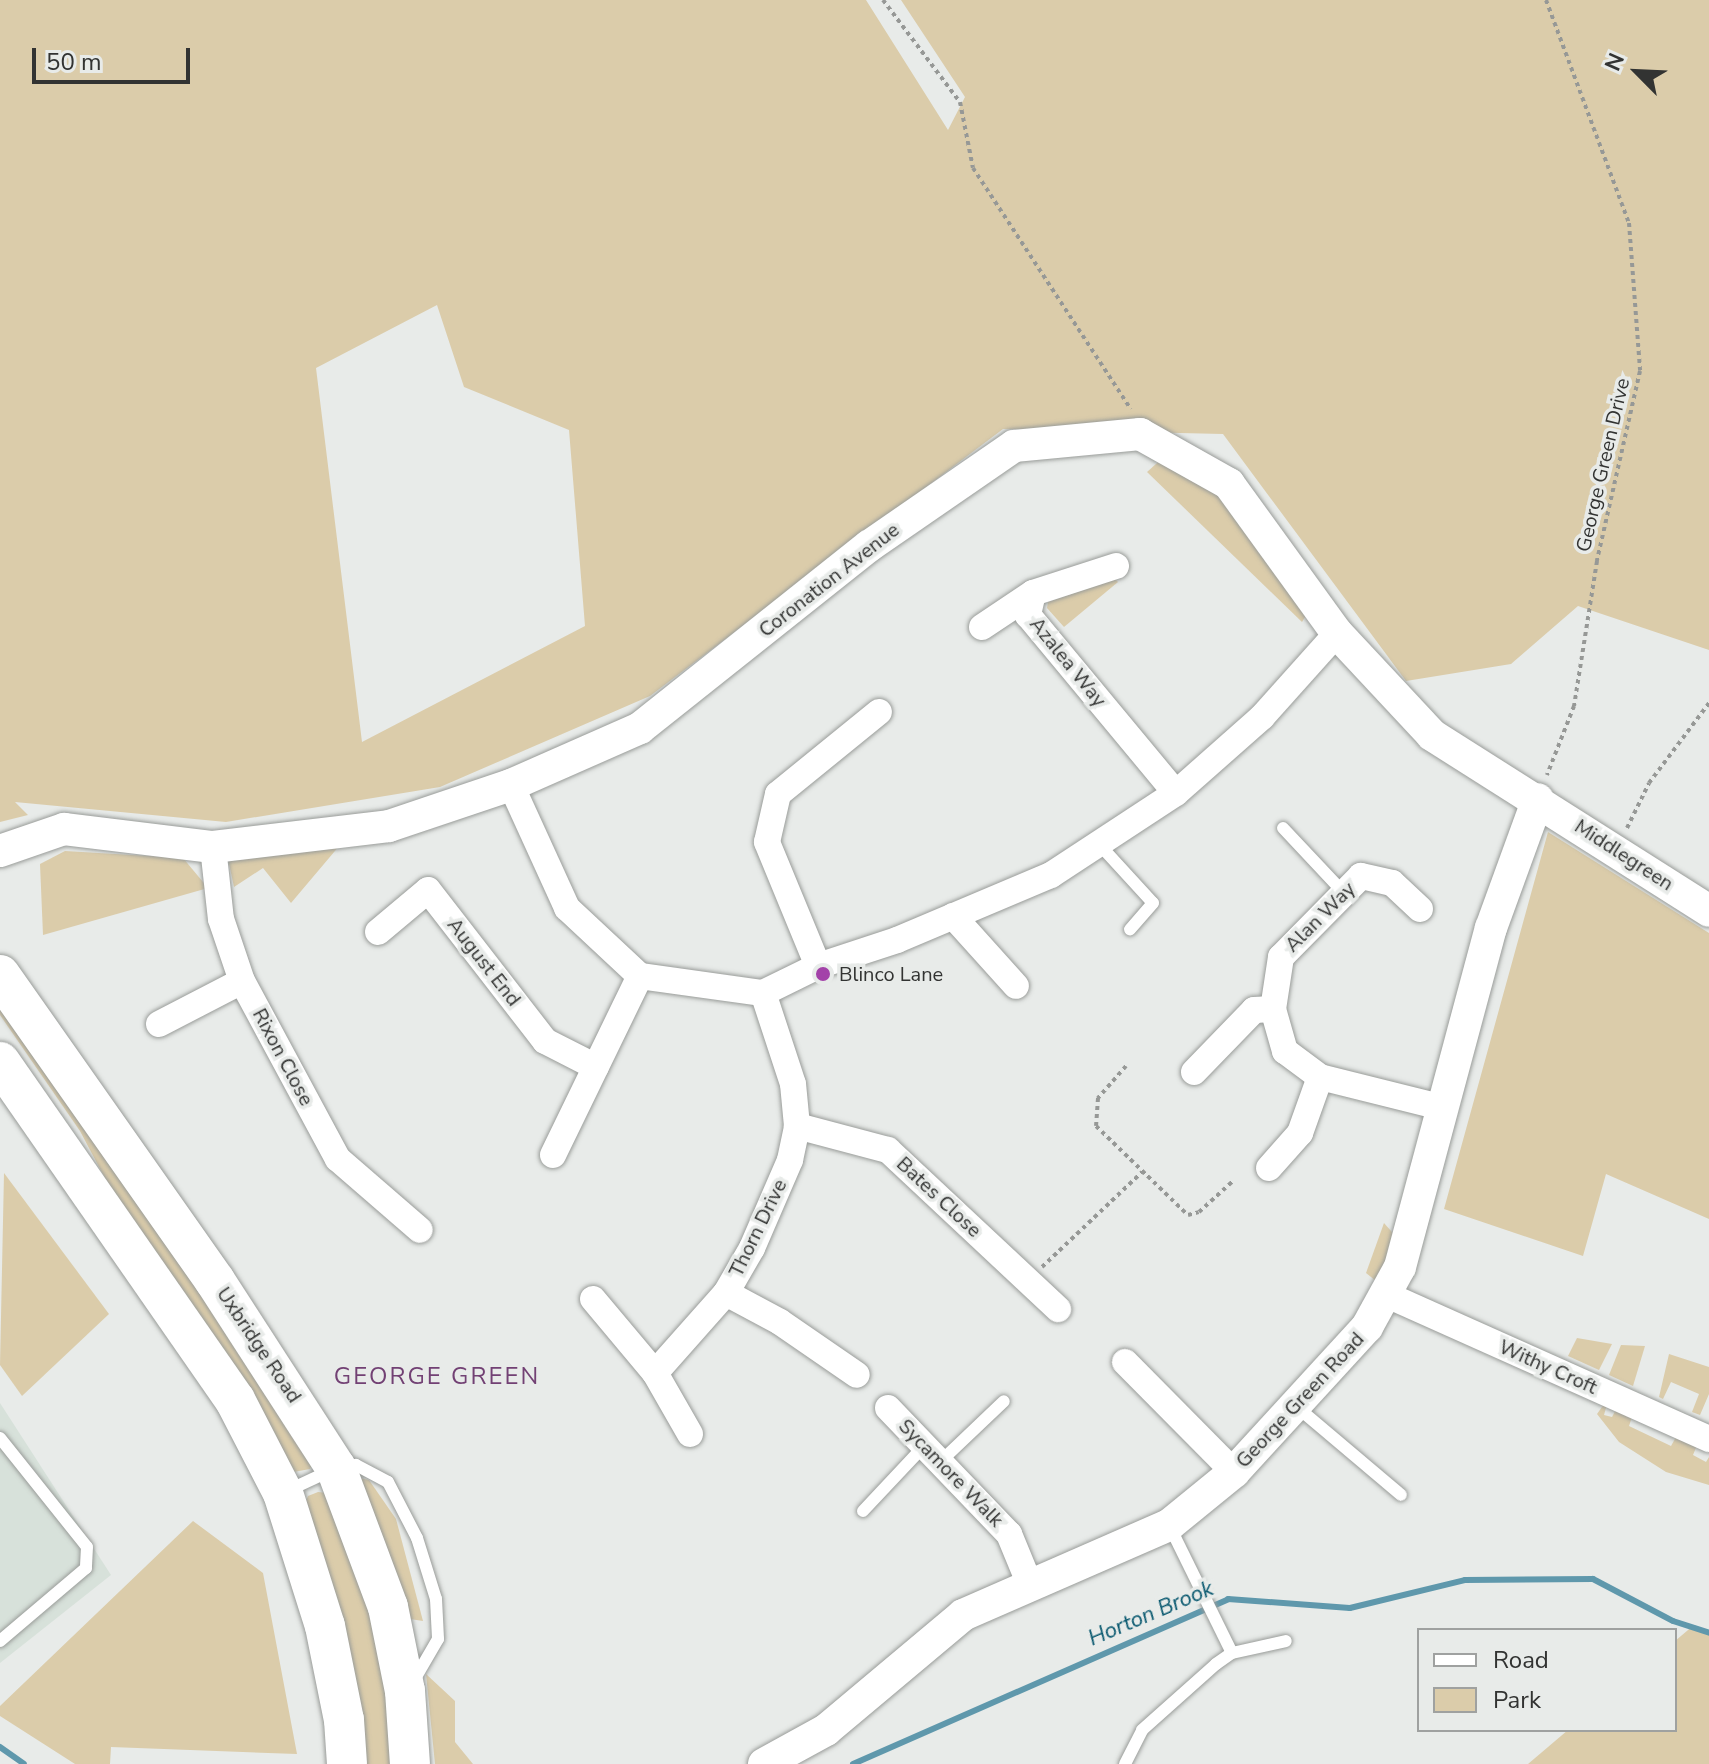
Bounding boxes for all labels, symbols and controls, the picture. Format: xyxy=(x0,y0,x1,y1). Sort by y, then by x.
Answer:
scale bar xyxy=(36,32,194,82)
north arrow xyxy=(1597,32,1677,112)
text: 50 m xyxy=(46,46,102,78)
text: N xyxy=(1598,49,1632,76)
street label: George Green Drive xyxy=(1571,376,1635,554)
street label: Coronation Avenue xyxy=(754,518,904,642)
street label: Azalea Way xyxy=(1025,612,1111,712)
street label: Middlegreen xyxy=(1570,814,1678,896)
street label: Alan Way xyxy=(1280,877,1360,957)
street label: August End xyxy=(442,913,526,1011)
place label: Blinco Lane xyxy=(839,962,943,986)
marker: Blinco Lane xyxy=(814,965,832,983)
street label: Rixon Close xyxy=(247,1004,319,1110)
street label: Bates Close xyxy=(892,1152,986,1242)
street label: Thorn Drive xyxy=(724,1175,792,1281)
street label: Uxbridge Road xyxy=(212,1283,306,1407)
street label: George Green Road xyxy=(1231,1327,1369,1473)
street label: Withy Croft xyxy=(1495,1335,1601,1399)
district label: GEORGE GREEN xyxy=(334,1363,540,1391)
street label: Sycamore Walk xyxy=(894,1414,1008,1532)
water label: Horton Brook xyxy=(1084,1576,1218,1652)
legend xyxy=(1417,1628,1677,1732)
text: Road xyxy=(1493,1644,1549,1676)
text: Park xyxy=(1493,1684,1541,1716)

